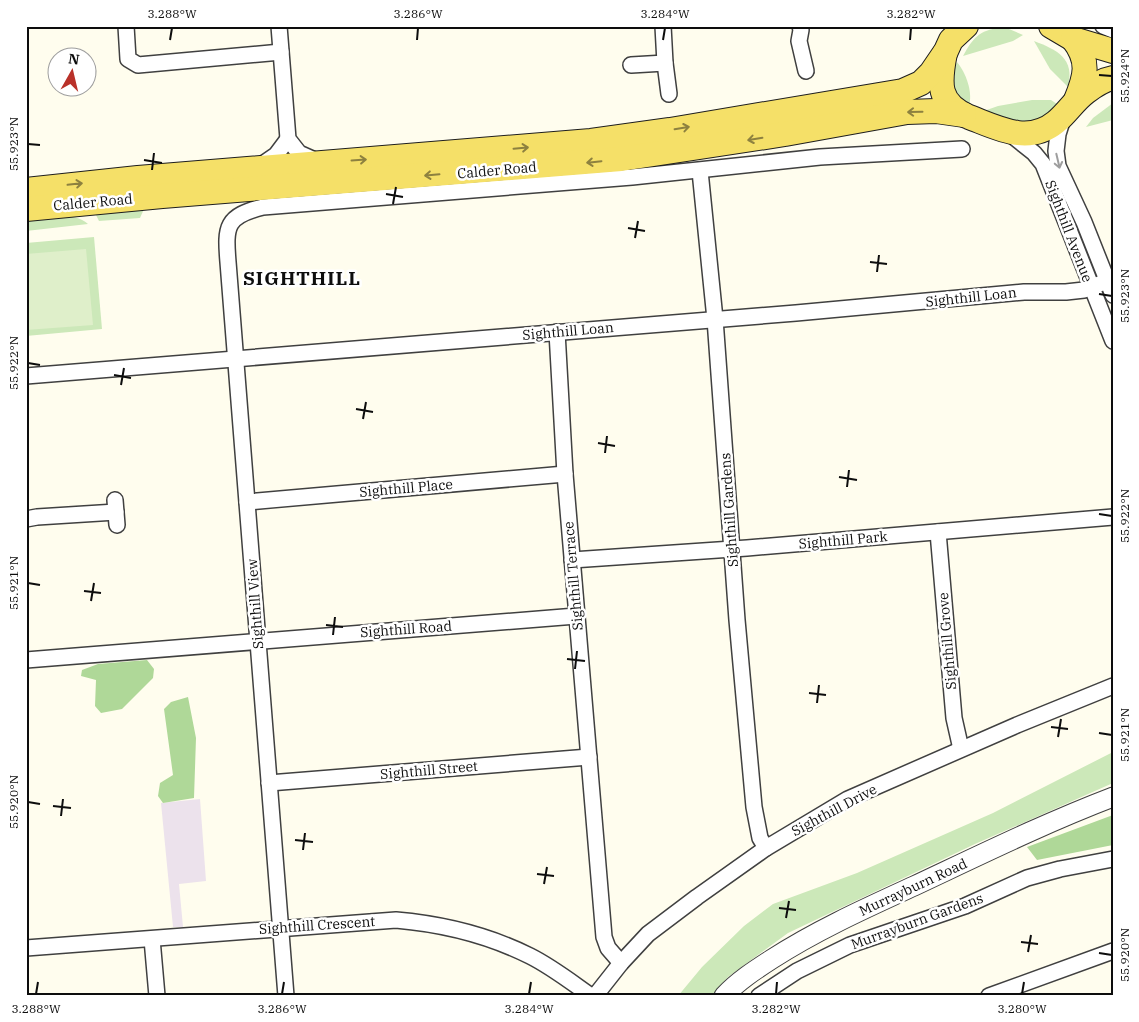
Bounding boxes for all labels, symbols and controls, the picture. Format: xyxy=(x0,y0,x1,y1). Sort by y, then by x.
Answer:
text: 3.288°W xyxy=(147,6,197,21)
text: 3.286°W xyxy=(393,6,443,21)
text: 3.284°W xyxy=(640,6,690,21)
text: 3.282°W xyxy=(886,6,936,21)
north arrow xyxy=(48,48,98,98)
text: N xyxy=(67,49,81,69)
text: 55.924°N xyxy=(1117,49,1132,103)
one-way arrow xyxy=(908,107,924,116)
text: 55.923°N xyxy=(6,117,21,171)
one-way arrow xyxy=(674,123,690,133)
one-way arrow xyxy=(748,134,764,144)
one-way arrow xyxy=(512,143,528,153)
one-way arrow xyxy=(1054,153,1063,169)
one-way arrow xyxy=(350,155,366,164)
one-way arrow xyxy=(587,157,603,167)
street label: Calder Road xyxy=(457,158,538,182)
one-way arrow xyxy=(425,170,441,180)
street label: Sighthill Avenue xyxy=(1041,177,1097,285)
one-way arrow xyxy=(66,179,82,189)
street label: Calder Road xyxy=(53,190,134,214)
district label: SIGHTHILL xyxy=(243,266,361,290)
text: 55.923°N xyxy=(1117,269,1132,323)
street label: Sighthill Loan xyxy=(924,283,1018,311)
street label: Sighthill Loan xyxy=(522,318,614,344)
text: 55.922°N xyxy=(6,336,21,390)
street label: Sighthill Gardens xyxy=(716,452,742,568)
street label: Sighthill Place xyxy=(358,475,454,501)
text: 55.922°N xyxy=(1117,489,1132,543)
street label: Sighthill Terrace xyxy=(559,521,587,631)
street label: Sighthill Park xyxy=(798,527,889,553)
text: 55.921°N xyxy=(6,556,21,610)
street label: Sighthill View xyxy=(243,558,267,650)
street label: Sighthill Grove xyxy=(934,592,960,690)
street label: Sighthill Road xyxy=(359,617,453,641)
text: 55.921°N xyxy=(1117,708,1132,762)
street label: Sighthill Street xyxy=(379,757,479,783)
text: 55.920°N xyxy=(6,775,21,829)
street label: Sighthill Drive xyxy=(788,780,880,840)
street label: Murrayburn Road xyxy=(856,854,970,920)
street label: Murrayburn Gardens xyxy=(848,889,986,953)
street label: Sighthill Crescent xyxy=(258,912,376,938)
text: 55.920°N xyxy=(1117,928,1132,982)
text: 3.288°W xyxy=(11,1001,61,1016)
text: 3.286°W xyxy=(257,1001,307,1016)
text: 3.284°W xyxy=(504,1001,554,1016)
text: 3.282°W xyxy=(751,1001,801,1016)
text: 3.280°W xyxy=(997,1001,1047,1016)

